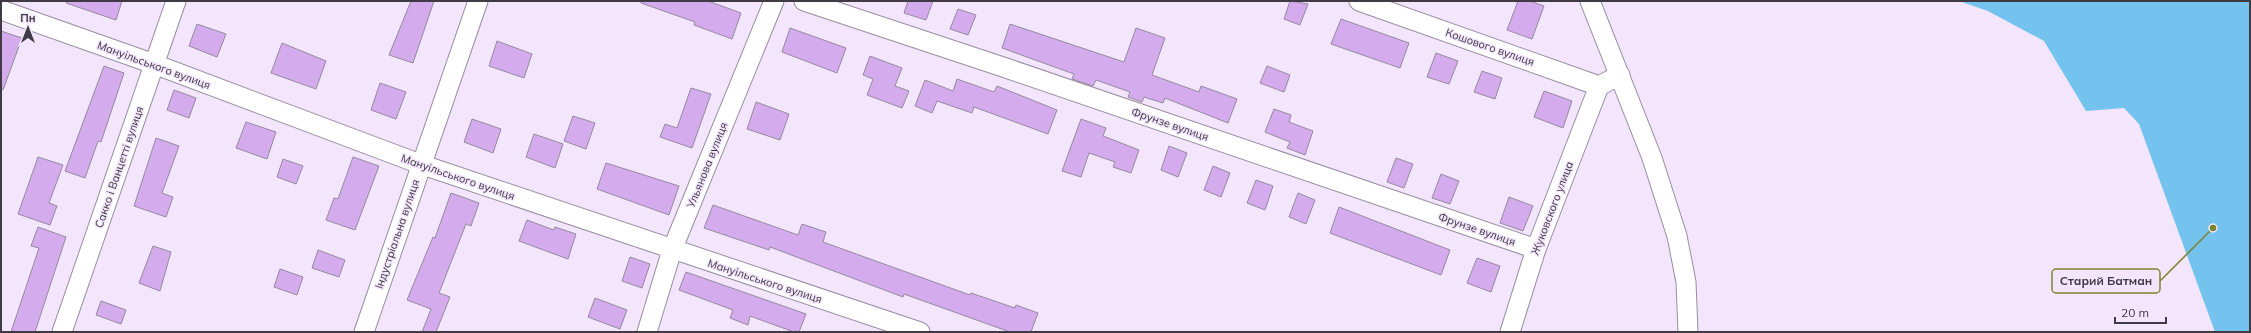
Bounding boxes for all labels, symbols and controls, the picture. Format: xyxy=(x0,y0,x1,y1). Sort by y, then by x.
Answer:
north arrow xyxy=(8,8,48,48)
text: Пн xyxy=(20,11,36,25)
street label: Кошового вулиця xyxy=(1444,25,1536,69)
street label: Мануільського вулиця xyxy=(95,38,213,92)
street label: Сакко і Ванцетті вулиця xyxy=(92,104,146,230)
street label: Фрунзе вулиця xyxy=(1130,104,1210,144)
street label: Ульянова вулиця xyxy=(683,120,731,211)
street label: Мануільського вулиця xyxy=(399,151,517,203)
street label: Жуковского улица xyxy=(1528,159,1576,257)
street label: Індустріальна вулиця xyxy=(372,177,422,291)
street label: Фрунзе вулиця xyxy=(1437,209,1517,249)
street label: Мануільського вулиця xyxy=(706,256,824,306)
callout: Старий Батман xyxy=(2052,269,2160,293)
text: Старий Батман xyxy=(2060,273,2152,288)
scale bar xyxy=(2115,299,2166,325)
text: 20 m xyxy=(2121,305,2149,320)

